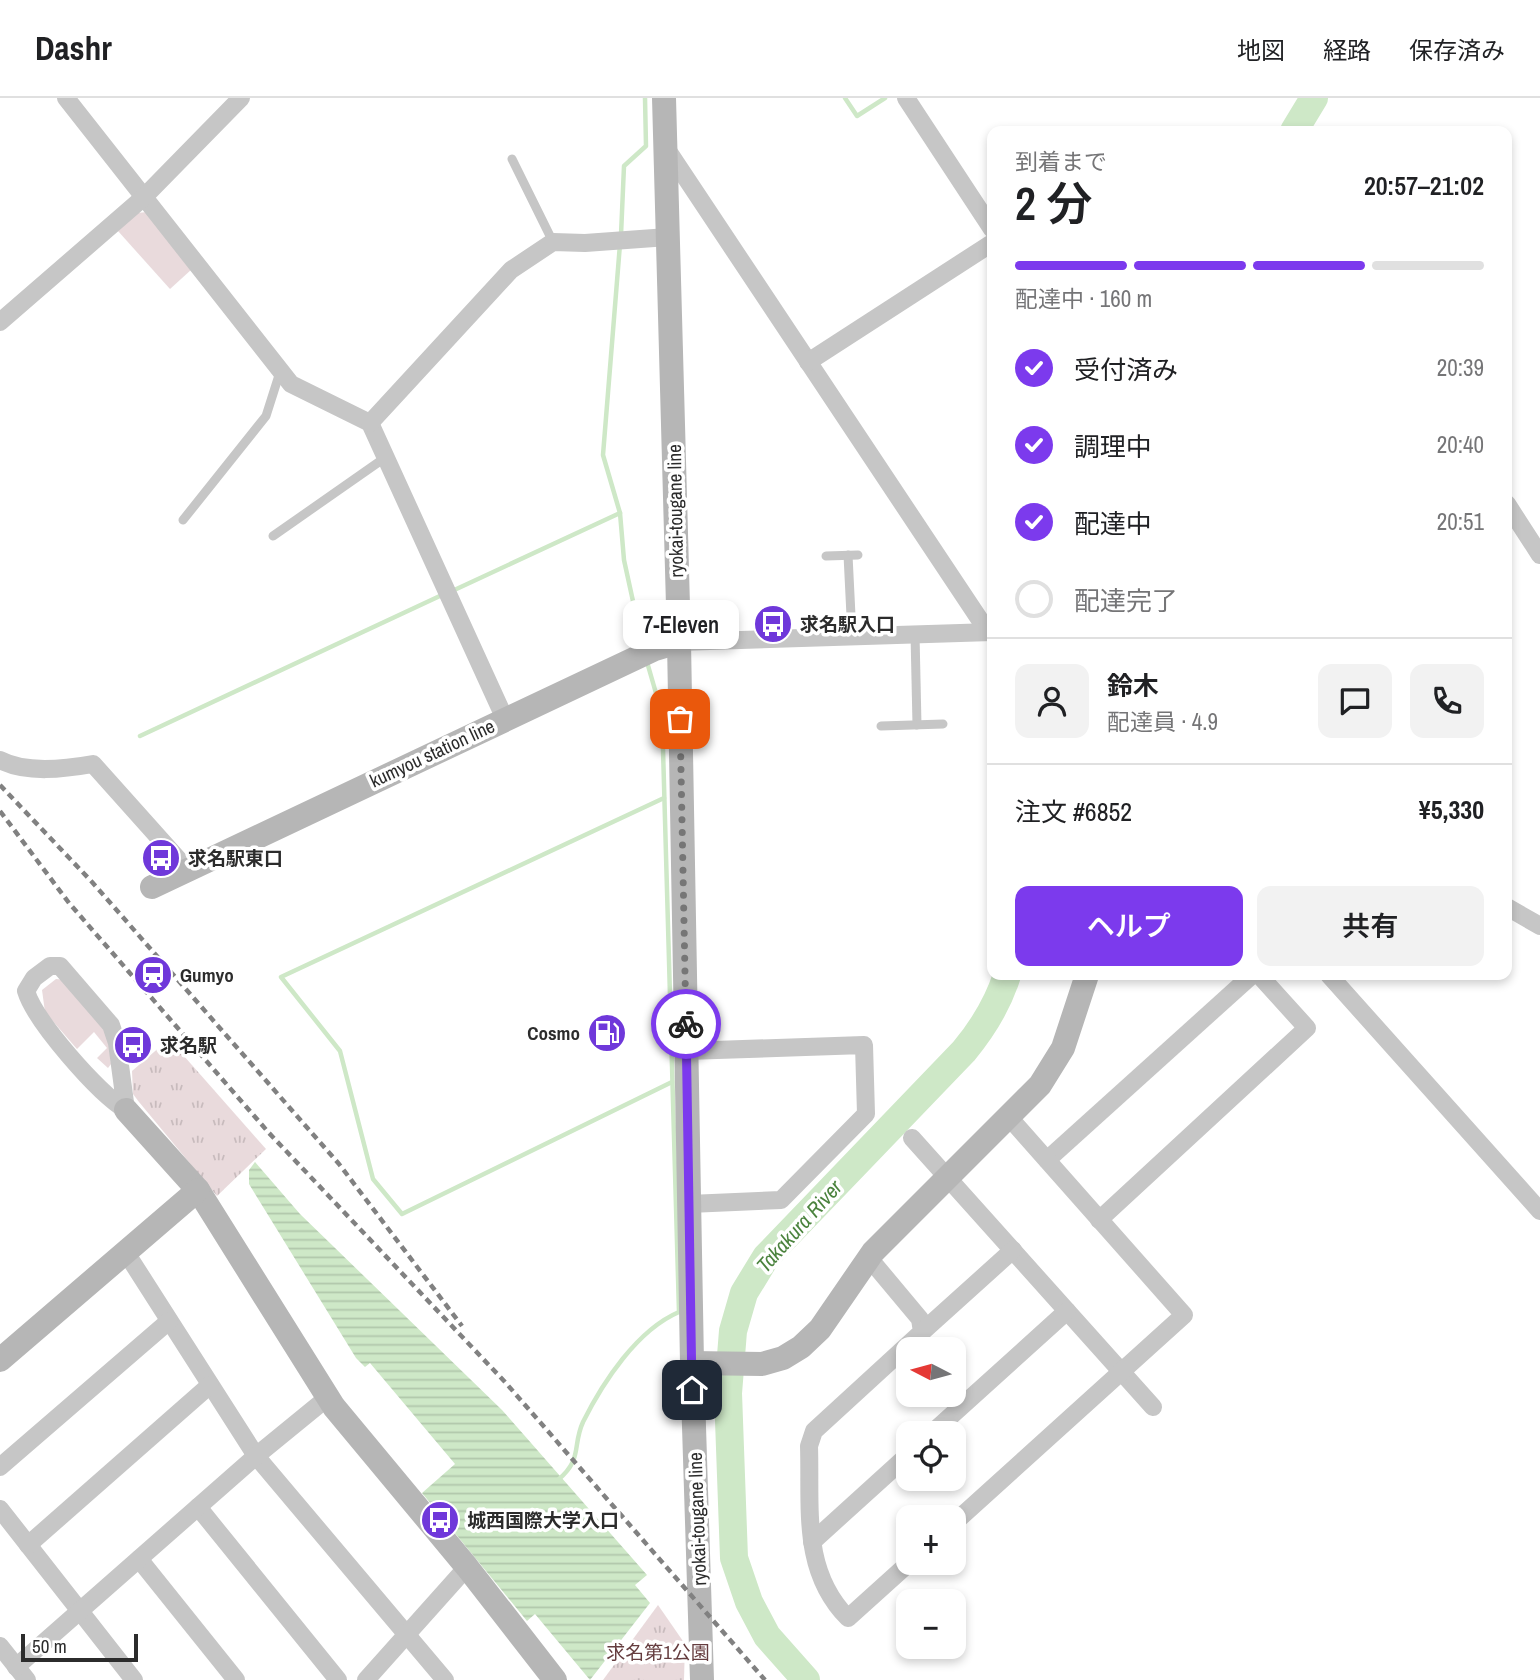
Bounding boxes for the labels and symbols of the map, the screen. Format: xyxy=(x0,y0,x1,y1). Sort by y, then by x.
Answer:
street label: ryokai-tougane line xyxy=(661,444,689,578)
callout: 7-Eleven xyxy=(622,600,738,649)
bus stop icon: 求名駅入口 xyxy=(752,603,794,645)
place label: 求名駅入口 xyxy=(800,611,895,637)
pin xyxy=(650,689,710,749)
street label: kumyou station line xyxy=(365,713,499,793)
bus stop icon: 求名駅東口 xyxy=(140,837,182,879)
place label: 求名駅東口 xyxy=(188,845,283,871)
station icon: Gumyo xyxy=(132,954,174,996)
place label: Gumyo xyxy=(180,962,234,988)
courier xyxy=(651,989,721,1059)
fuel station icon: Cosmo xyxy=(586,1012,628,1054)
place label: Cosmo xyxy=(527,1020,580,1046)
bus stop icon: 求名駅 xyxy=(112,1024,154,1066)
place label: 求名駅 xyxy=(160,1032,217,1058)
water label: Takakura River xyxy=(750,1172,849,1279)
north arrow xyxy=(896,1337,966,1407)
pin xyxy=(662,1360,722,1420)
street label: ryokai-tougane line xyxy=(682,1452,712,1586)
bus stop icon: 城西国際大学入口 xyxy=(419,1499,461,1541)
place label: 城西国際大学入口 xyxy=(467,1507,619,1533)
scale bar xyxy=(21,1631,138,1663)
park label: 求名第1公園 xyxy=(606,1639,710,1665)

